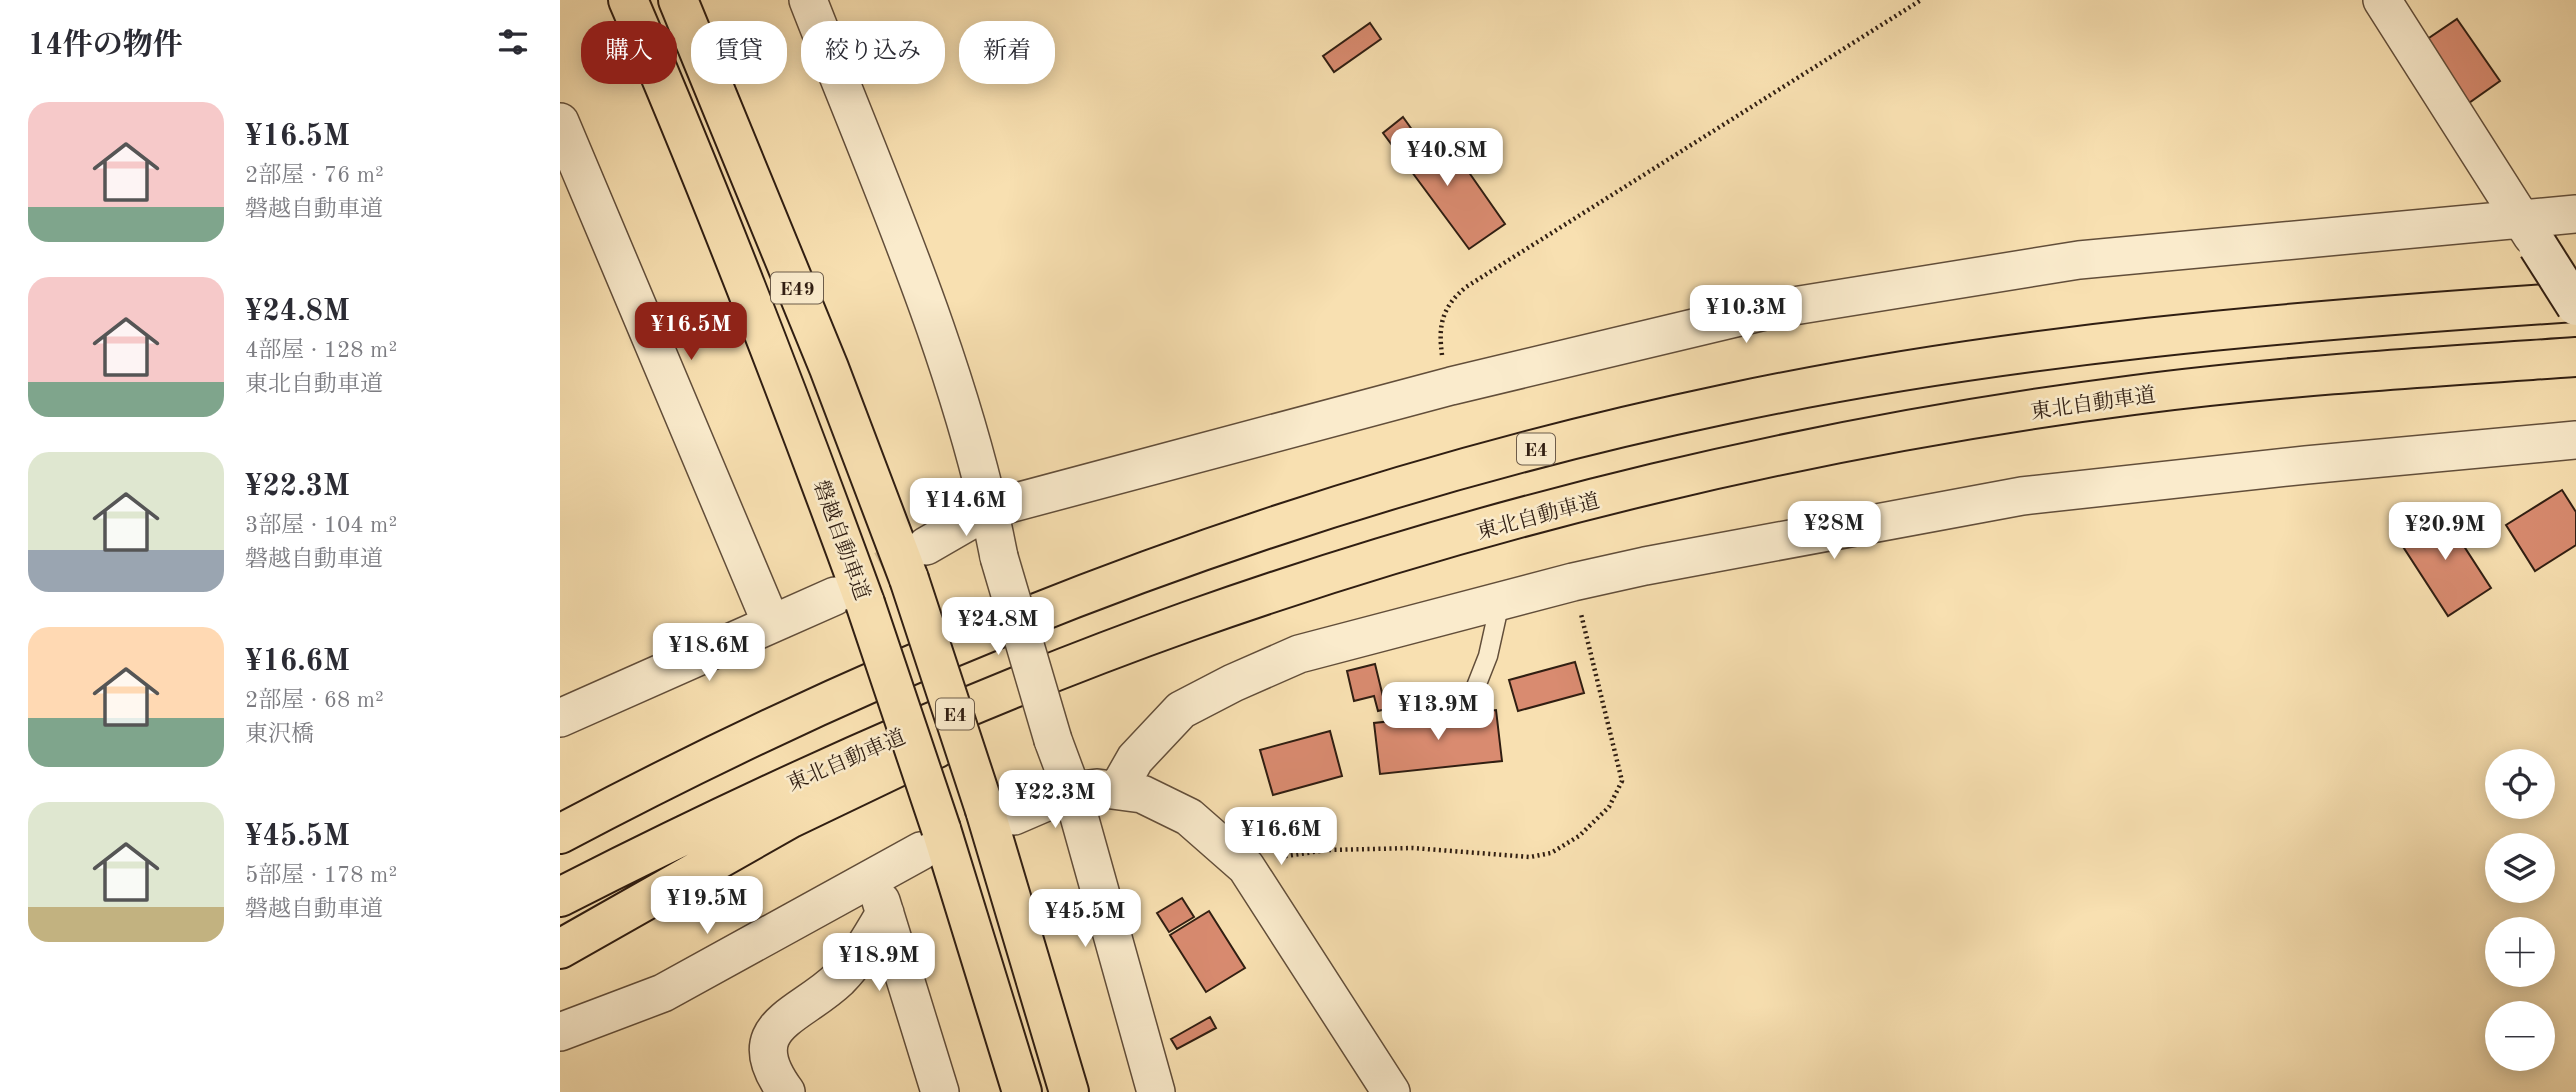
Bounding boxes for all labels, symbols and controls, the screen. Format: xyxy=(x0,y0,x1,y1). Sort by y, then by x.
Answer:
chip: 購入 xyxy=(581,21,677,84)
chip: 賃貸 xyxy=(691,21,787,84)
chip: 絞り込み xyxy=(801,21,945,84)
chip: 新着 xyxy=(959,21,1055,84)
icon: filters xyxy=(494,23,532,61)
text: 14件の物件 xyxy=(28,31,183,61)
text: ¥16.5M xyxy=(245,122,350,152)
pin: ¥40.8M xyxy=(1390,128,1504,188)
icon: home xyxy=(84,130,168,214)
text: ¥40.8M xyxy=(1407,139,1487,162)
text: 2部屋 · 76 m² xyxy=(245,164,384,187)
text: 磐越自動車道 xyxy=(245,198,383,221)
road number: E49 xyxy=(771,272,823,304)
pin: ¥10.3M xyxy=(1689,286,1803,345)
text: ¥10.3M xyxy=(1706,296,1786,319)
text: ¥24.8M xyxy=(245,297,350,327)
pin: ¥16.5M xyxy=(634,302,748,362)
icon: home xyxy=(84,305,168,389)
text: ¥16.5M xyxy=(651,313,731,336)
text: 4部屋 · 128 m² xyxy=(245,339,397,362)
text: 東北自動車道 xyxy=(245,373,383,396)
street label: 東北自動車道 xyxy=(2029,383,2157,424)
road number: E4 xyxy=(1517,433,1555,464)
text: ¥22.3M xyxy=(245,472,350,502)
street label: 磐越自動車道 xyxy=(809,477,874,603)
pin: ¥14.6M xyxy=(909,478,1023,538)
icon: home xyxy=(84,480,168,564)
text: ¥14.6M xyxy=(926,489,1006,512)
street label: 東北自動車道 xyxy=(1474,489,1602,544)
pin: ¥28M xyxy=(1793,502,1875,561)
pin: ¥20.9M xyxy=(2388,503,2502,562)
text: ¥28M xyxy=(1804,512,1864,535)
text: ¥20.9M xyxy=(2405,513,2485,536)
text: 3部屋 · 104 m² xyxy=(245,514,397,537)
text: 磐越自動車道 xyxy=(245,548,383,571)
pin: ¥24.8M xyxy=(941,598,1055,657)
text: ¥24.8M xyxy=(958,608,1038,631)
pin: ¥18.6M xyxy=(652,624,766,683)
text: ¥18.6M xyxy=(669,634,749,657)
text: ¥16.6M xyxy=(245,647,350,677)
icon: home xyxy=(84,655,168,739)
pin: ¥13.9M xyxy=(1381,682,1495,742)
text: 2部屋 · 68 m² xyxy=(245,689,384,712)
text: ¥13.9M xyxy=(1398,693,1478,716)
road number: E4 xyxy=(936,698,974,730)
text: 東沢橋 xyxy=(245,723,314,746)
street label: 東北自動車道 xyxy=(784,725,909,796)
map controls xyxy=(2485,749,2555,1071)
button: locate xyxy=(2485,749,2555,819)
pin: ¥22.3M xyxy=(998,770,1112,830)
text: ¥22.3M xyxy=(1015,781,1095,804)
pin: ¥16.6M xyxy=(1224,808,1338,867)
text: ¥16.6M xyxy=(1241,818,1321,841)
text: ¥45.5M xyxy=(245,822,350,852)
icon: home xyxy=(84,830,168,914)
button: layers xyxy=(2485,833,2555,903)
text: 5部屋 · 178 m² xyxy=(245,864,397,887)
pin: ¥19.5M xyxy=(650,876,764,936)
text: ¥19.5M xyxy=(667,887,747,910)
pin: ¥45.5M xyxy=(1028,890,1142,949)
text: 磐越自動車道 xyxy=(245,898,383,921)
text: ¥45.5M xyxy=(1045,900,1125,923)
button: + xyxy=(2485,917,2555,987)
pin: ¥18.9M xyxy=(822,934,936,993)
text: ¥18.9M xyxy=(839,944,919,967)
button: − xyxy=(2485,1001,2555,1071)

